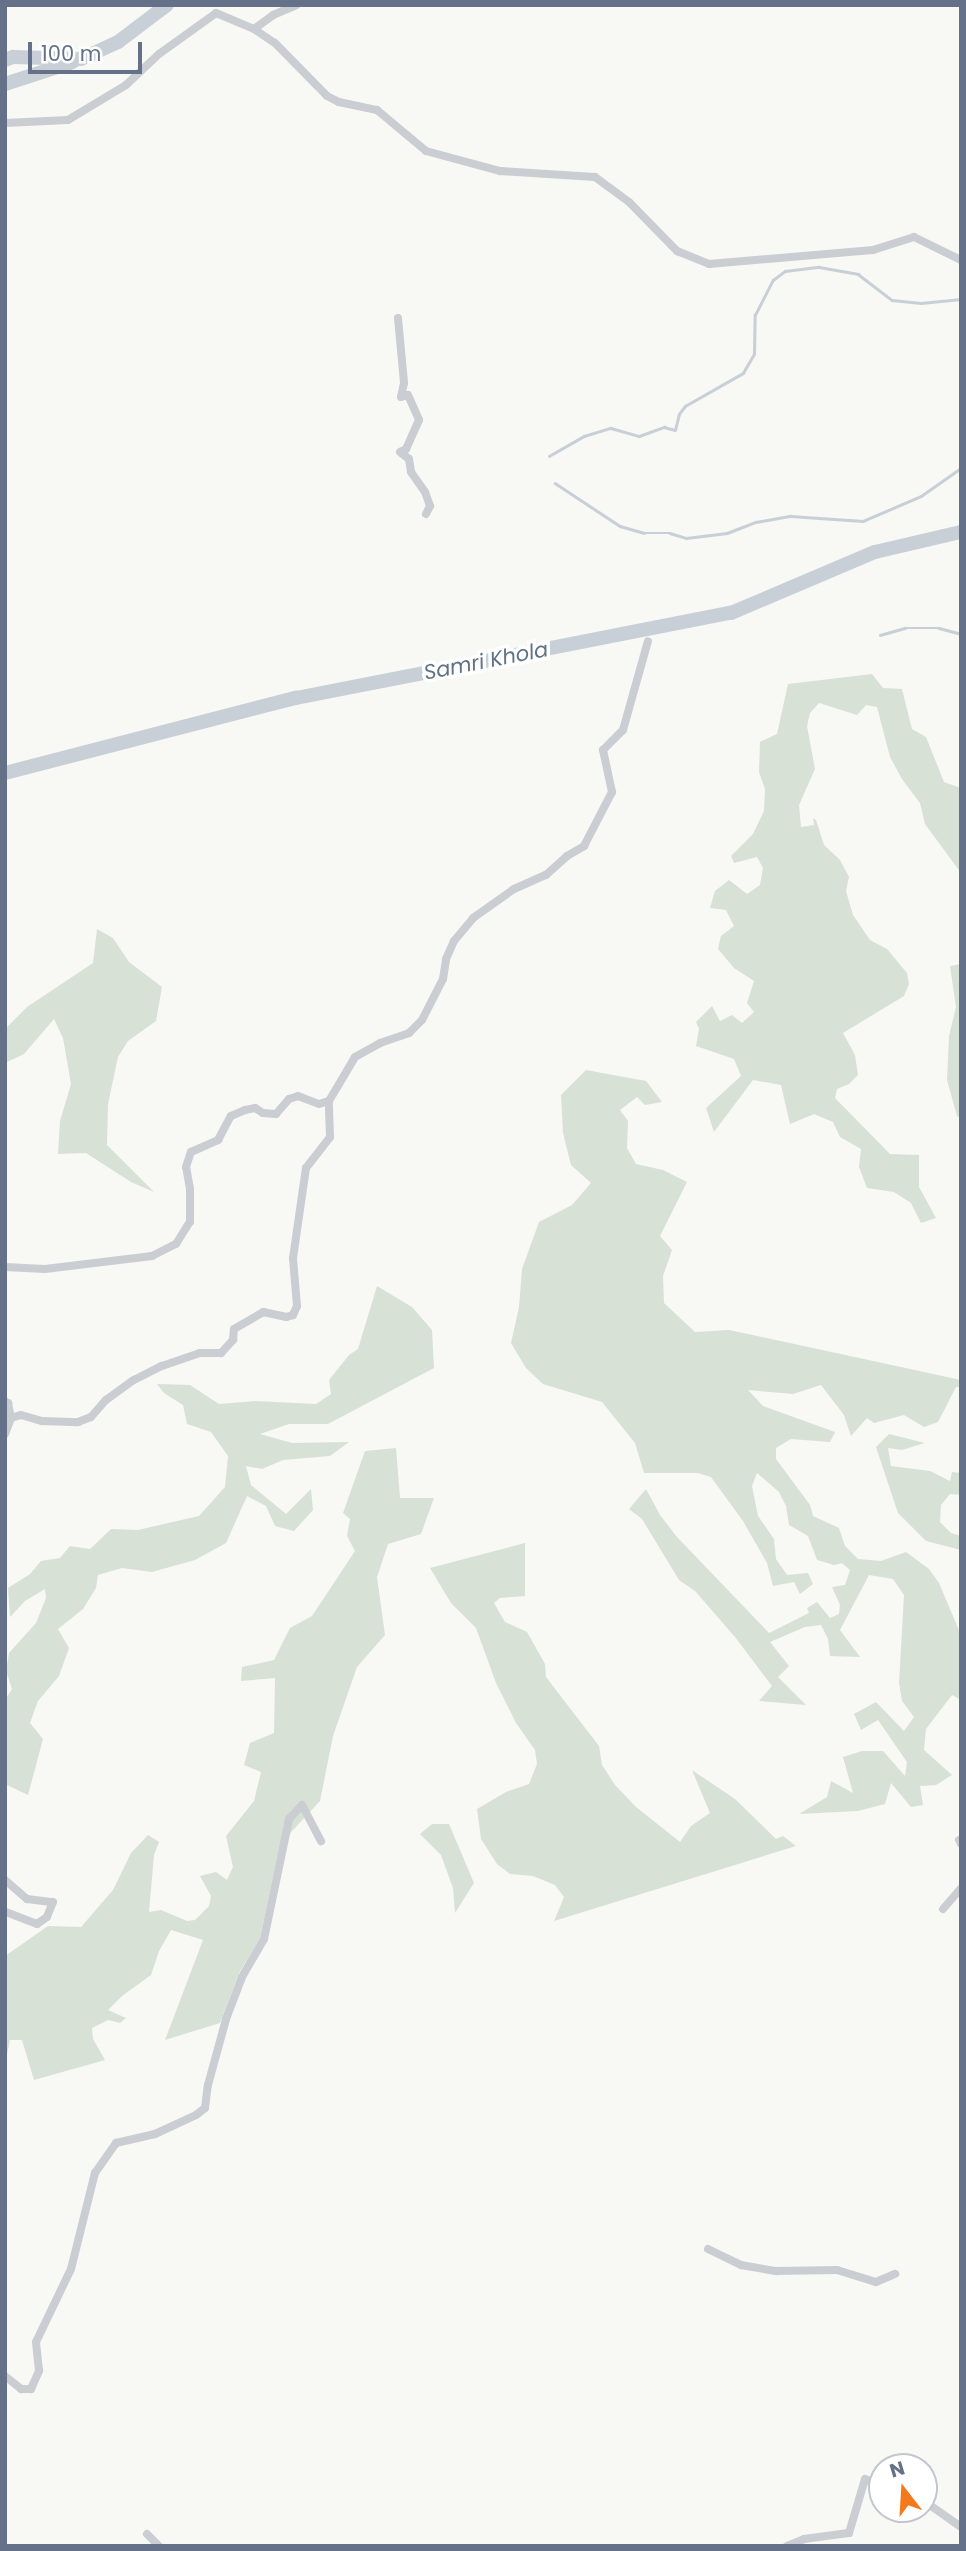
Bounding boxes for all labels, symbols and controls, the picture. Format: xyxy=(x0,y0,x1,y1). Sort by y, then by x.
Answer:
scale bar xyxy=(32,28,145,72)
text: 100 m xyxy=(41,39,101,68)
water label: Samri Khola xyxy=(422,637,550,685)
north arrow xyxy=(868,2453,938,2523)
text: N xyxy=(887,2454,908,2484)

